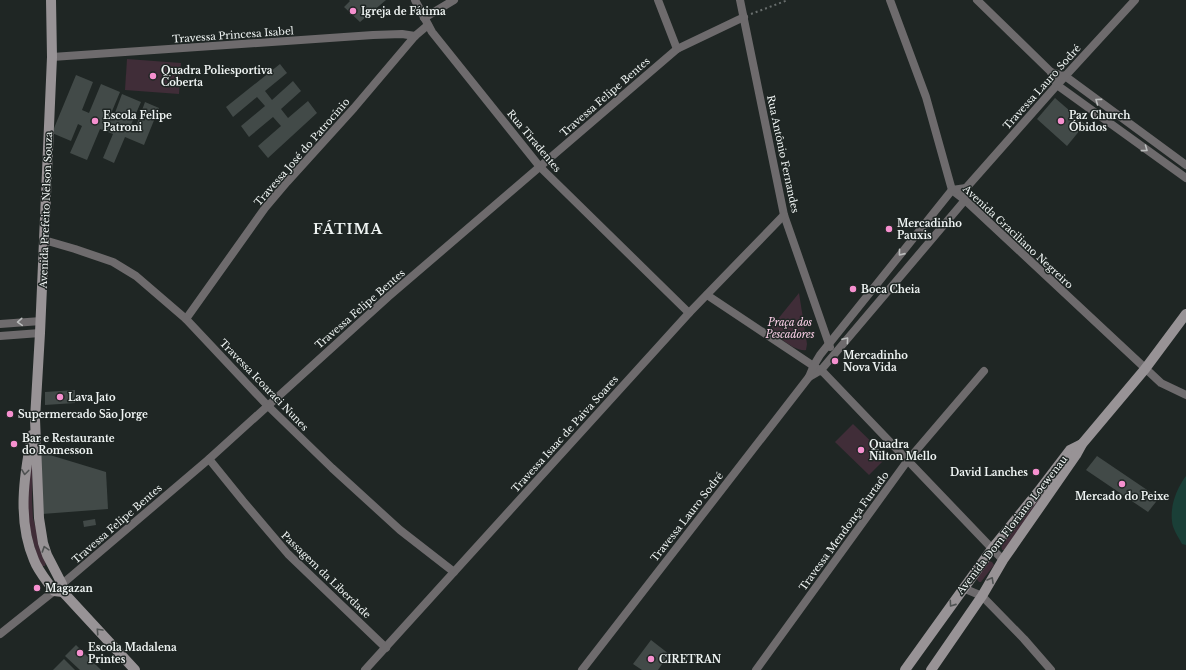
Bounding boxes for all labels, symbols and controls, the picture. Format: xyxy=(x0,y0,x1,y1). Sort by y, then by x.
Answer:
place label: Igreja de Fátima xyxy=(361,5,446,18)
marker: Igreja de Fátima xyxy=(348,6,358,16)
street label: Travessa Princesa Isabel xyxy=(172,24,294,46)
street label: Travessa Lauro Sodré xyxy=(1000,42,1084,132)
street label: Travessa Felipe Bentes xyxy=(557,54,653,140)
place label: Quadra Poliesportiva Coberta xyxy=(161,64,273,89)
marker: Quadra Poliesportiva Coberta xyxy=(148,71,158,81)
street label: Rua Antônio Fernandes xyxy=(764,94,802,215)
street label: Travessa José do Patrocínio xyxy=(252,95,353,209)
one-way arrow xyxy=(1096,98,1103,105)
street label: Rua Tiradentes xyxy=(504,107,564,175)
place label: Escola Felipe Patroni xyxy=(103,109,172,134)
place label: Paz Church Óbidos xyxy=(1069,109,1131,134)
marker: Escola Felipe Patroni xyxy=(90,116,100,126)
marker: Paz Church Óbidos xyxy=(1056,116,1066,126)
street label: Avenida Prefeito Nelson Souza xyxy=(37,131,55,290)
one-way arrow xyxy=(1141,144,1148,151)
street label: Avenida Graciliano Negreiro xyxy=(960,182,1076,292)
place label: Mercadinho Pauxis xyxy=(897,217,962,242)
district label: FÁTIMA xyxy=(313,220,383,238)
marker: Mercadinho Pauxis xyxy=(884,224,894,234)
one-way arrow xyxy=(899,248,906,255)
street label: Travessa Felipe Bentes xyxy=(312,266,408,352)
place label: Boca Cheia xyxy=(861,283,920,296)
marker: Boca Cheia xyxy=(848,284,858,294)
park label: Praça dos Pescadores xyxy=(765,316,815,341)
one-way arrow xyxy=(17,318,23,327)
street label: Travessa Icoaraci Nunes xyxy=(217,336,311,434)
one-way arrow xyxy=(841,337,848,345)
place label: Mercadinho Nova Vida xyxy=(843,349,908,374)
marker: Mercadinho Nova Vida xyxy=(830,356,840,366)
street label: Travessa Isaac de Paiva Soares xyxy=(509,372,621,495)
place label: Lava Jato xyxy=(68,391,116,404)
marker: Lava Jato xyxy=(55,392,65,402)
place label: Supermercado São Jorge xyxy=(18,408,148,421)
marker: Supermercado São Jorge xyxy=(5,409,15,419)
place label: Bar e Restaurante do Romesson xyxy=(22,432,115,457)
place label: Quadra Nilton Mello xyxy=(869,438,937,463)
marker: Bar e Restaurante do Romesson xyxy=(9,439,19,449)
marker: Quadra Nilton Mello xyxy=(856,445,866,455)
street label: Avenida Dom Floriano Loewenau xyxy=(953,453,1070,598)
place label: David Lanches xyxy=(950,466,1028,479)
marker: David Lanches xyxy=(1031,467,1041,477)
one-way arrow xyxy=(21,468,30,475)
street label: Travessa Mendonça Furtado xyxy=(796,468,892,593)
street label: Travessa Lauro Sodré xyxy=(648,469,726,564)
marker: Mercado do Peixe xyxy=(1117,479,1127,489)
street label: Travessa Felipe Bentes xyxy=(69,481,165,567)
place label: Mercado do Peixe xyxy=(1075,490,1169,503)
street label: Passagem da Liberdade xyxy=(278,529,374,621)
one-way arrow xyxy=(41,546,50,553)
one-way arrow xyxy=(987,577,994,584)
place label: Magazan xyxy=(45,582,93,595)
marker: Magazan xyxy=(32,583,42,593)
one-way arrow xyxy=(950,599,957,606)
one-way arrow xyxy=(96,628,104,636)
place label: Escola Madalena Printes xyxy=(88,641,177,666)
marker: Escola Madalena Printes xyxy=(75,648,85,658)
place label: CIRETRAN xyxy=(659,653,722,666)
marker: CIRETRAN xyxy=(646,654,656,664)

